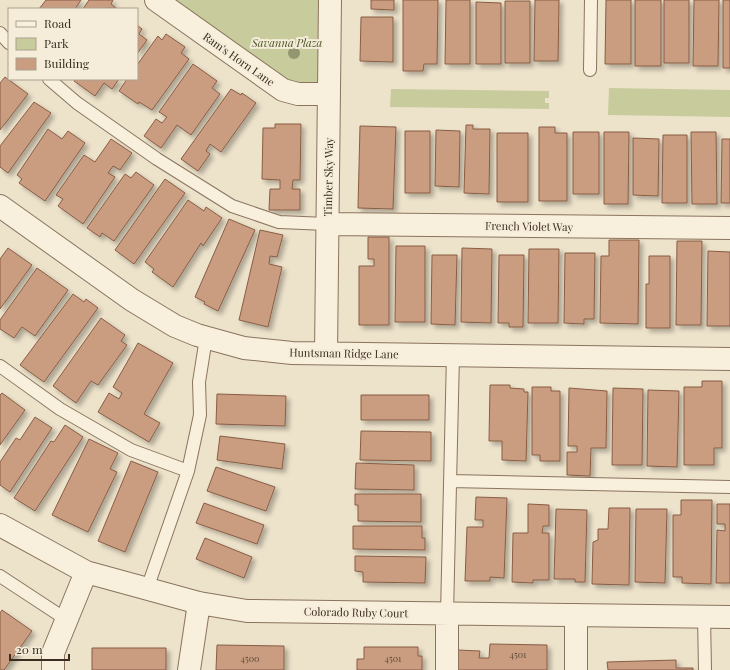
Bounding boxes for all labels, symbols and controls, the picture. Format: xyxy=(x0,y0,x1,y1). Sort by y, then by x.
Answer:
legend xyxy=(8,8,138,80)
text: Road xyxy=(44,15,71,31)
street label: Ram's Horn Lane xyxy=(200,29,278,90)
text: Park xyxy=(44,35,69,51)
park label: Savanna Plaza xyxy=(251,35,323,50)
text: Building xyxy=(44,55,90,71)
street label: Timber Sky Way xyxy=(320,137,336,217)
street label: French Violet Way xyxy=(485,218,574,234)
street label: Huntsman Ridge Lane xyxy=(289,345,399,361)
street label: Colorado Ruby Court xyxy=(304,604,408,620)
scale bar xyxy=(10,636,69,662)
text: 20 m xyxy=(16,641,43,657)
house number: 4501 xyxy=(510,648,527,660)
house number: 4500 xyxy=(241,652,259,664)
house number: 4501 xyxy=(385,652,402,664)

